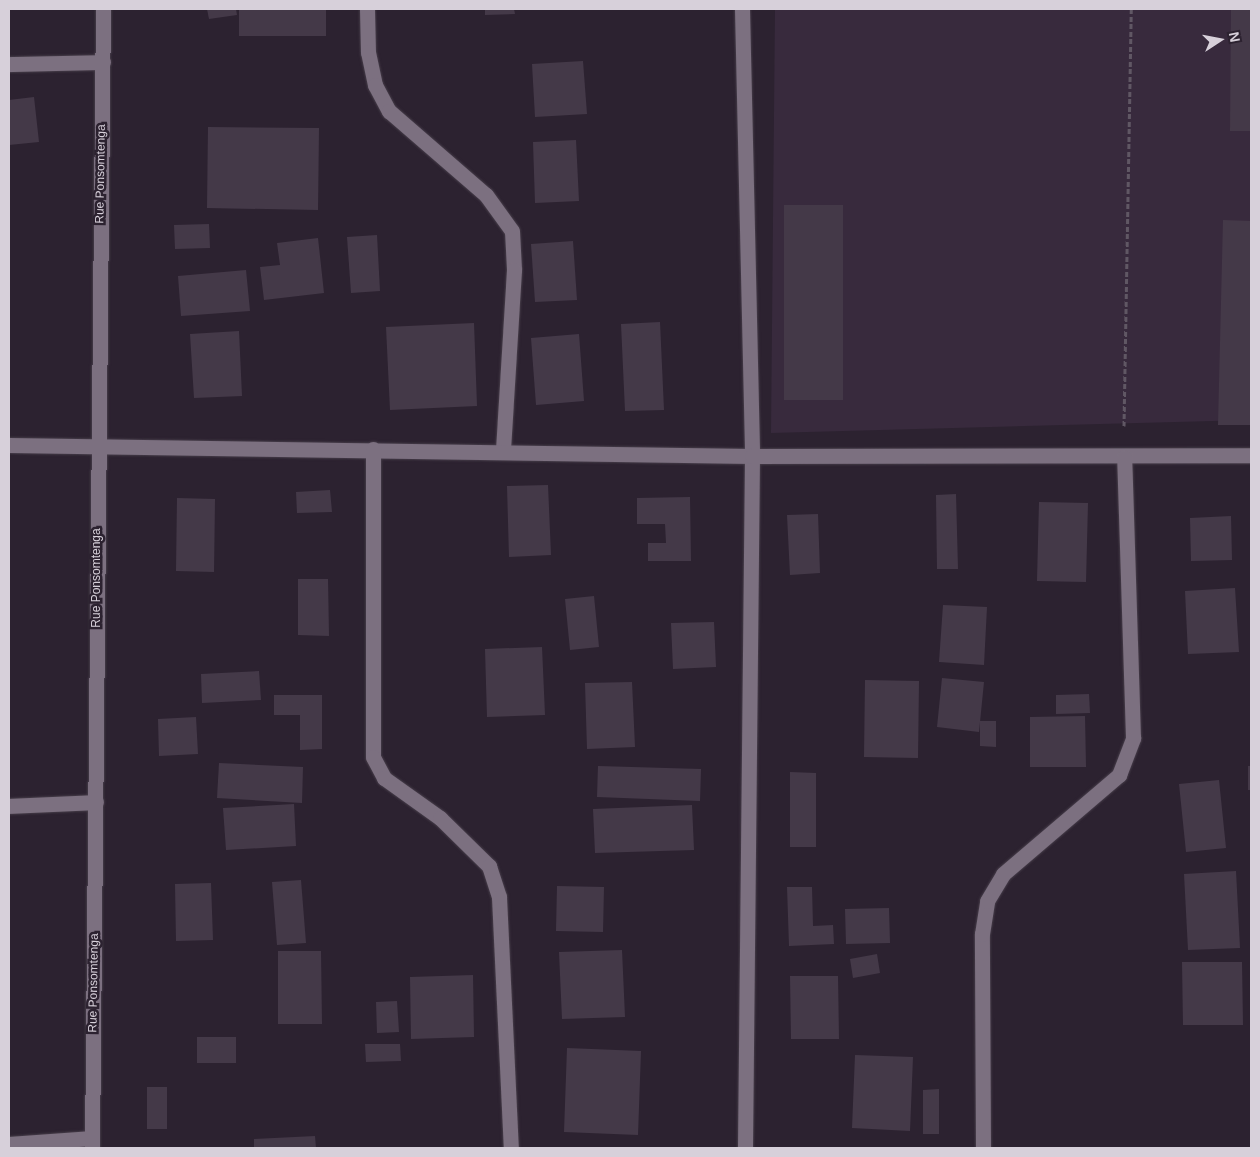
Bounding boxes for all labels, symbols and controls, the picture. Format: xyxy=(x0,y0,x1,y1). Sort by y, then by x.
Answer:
north arrow xyxy=(1195,15,1245,65)
text: N xyxy=(1226,31,1244,44)
street label: Rue Ponsomtenga xyxy=(93,124,109,224)
street label: Rue Ponsomtenga xyxy=(90,528,104,628)
street label: Rue Ponsomtenga xyxy=(86,933,102,1033)

